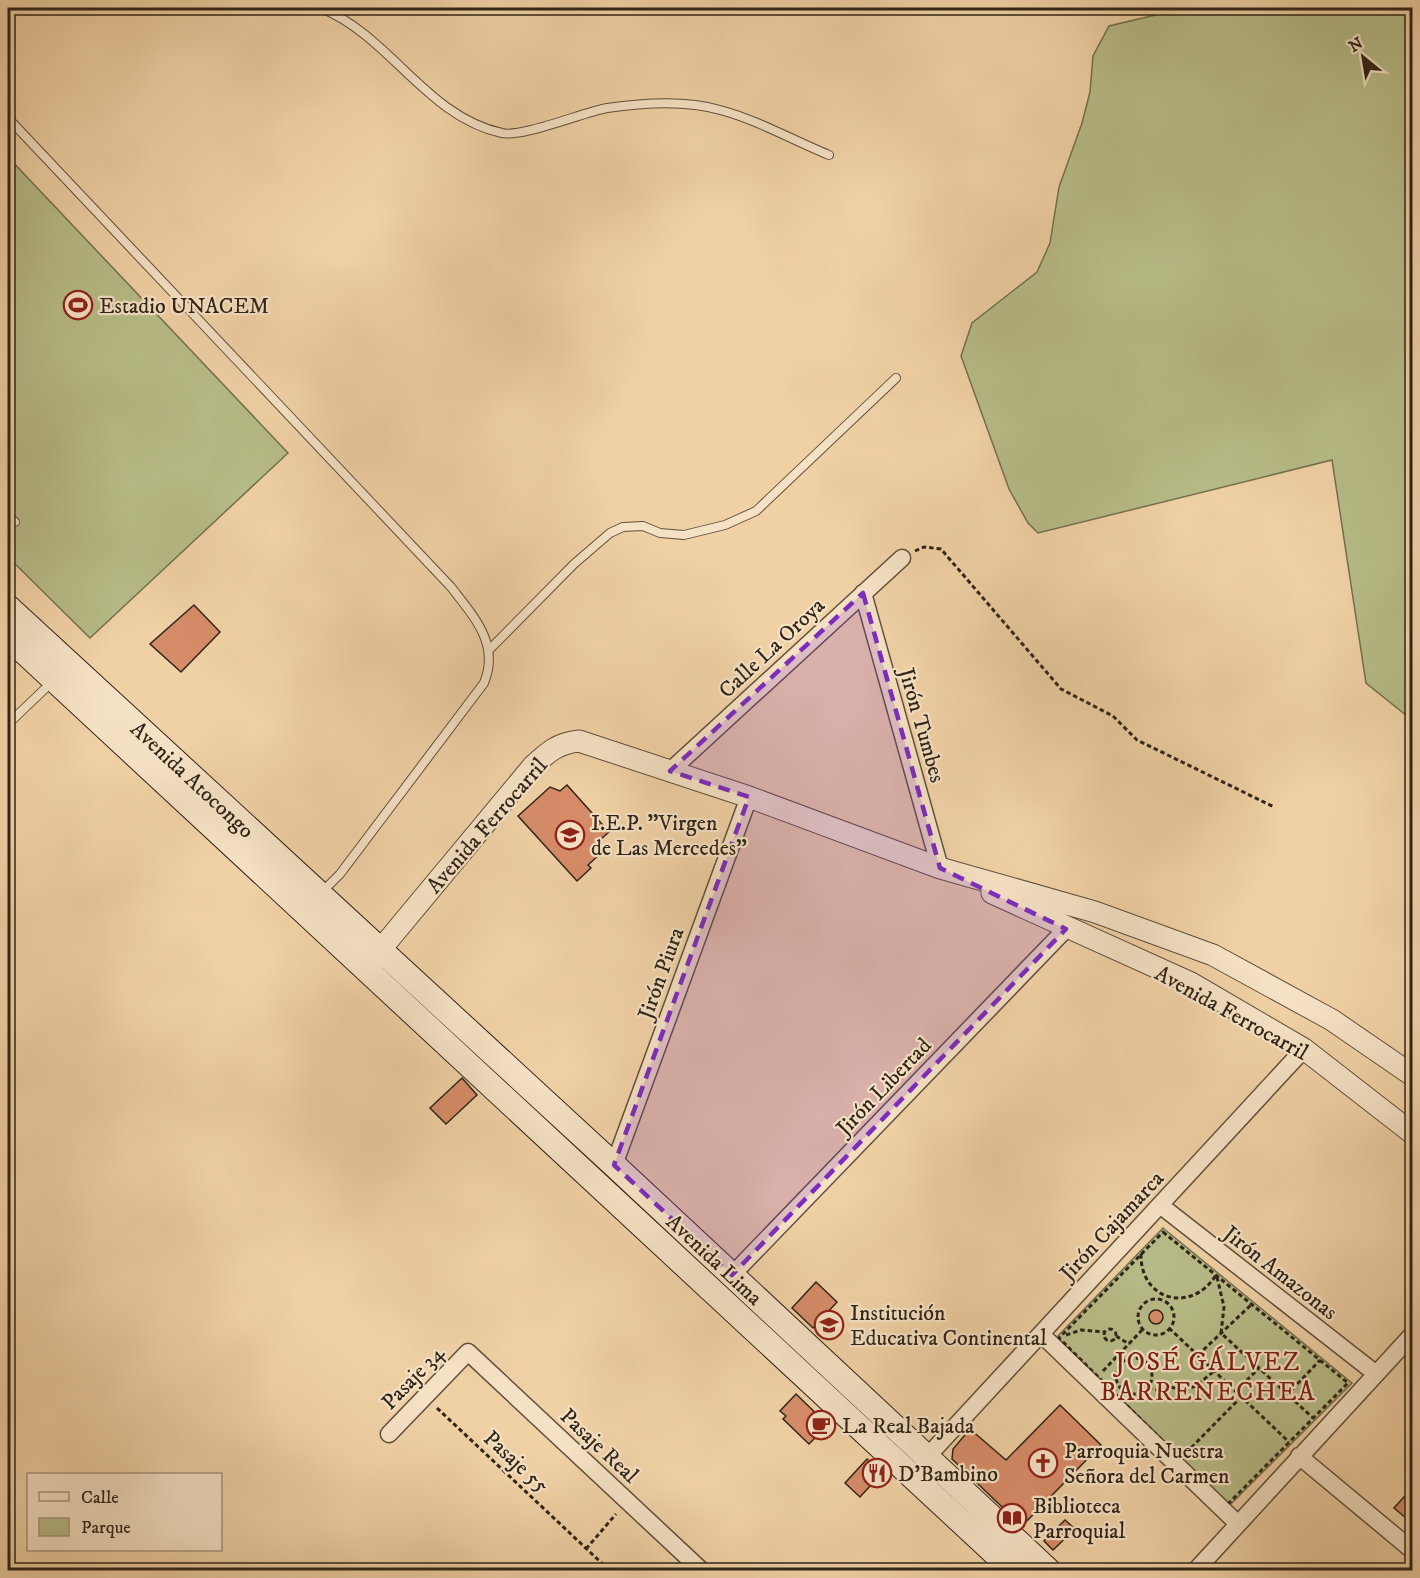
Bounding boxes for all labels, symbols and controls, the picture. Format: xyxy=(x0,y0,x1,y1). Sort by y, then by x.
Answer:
north arrow xyxy=(1333,27,1393,87)
text: N xyxy=(1345,33,1367,57)
sports icon: Estadio UNACEM xyxy=(62,289,94,321)
place label: Estadio UNACEM xyxy=(99,293,269,320)
street label: Calle La Oroya xyxy=(713,592,831,704)
street label: Jirón Tumbes xyxy=(892,663,951,786)
street label: Avenida Atocongo xyxy=(124,716,259,844)
street label: Avenida Ferrocarril xyxy=(421,752,554,899)
place label: I.E.P. "Virgen de Las Mercedes" xyxy=(591,810,747,862)
school or university icon: I.E.P. "Virgen de Las Mercedes" xyxy=(554,819,586,851)
street label: Jirón Piura xyxy=(632,923,691,1025)
street label: Avenida Ferrocarril xyxy=(1150,960,1313,1067)
street label: Jirón Libertad xyxy=(829,1032,937,1143)
street label: Jirón Cajamarca xyxy=(1053,1165,1170,1288)
street label: Avenida Lima xyxy=(660,1209,768,1312)
street label: Jirón Amazonas xyxy=(1216,1219,1343,1326)
place label: Institución Educativa Continental xyxy=(850,1300,1047,1352)
school or university icon: Institución Educativa Continental xyxy=(813,1309,845,1341)
street label: Pasaje 34 xyxy=(376,1339,451,1416)
district label: JOSÉ GÁLVEZ BARRENECHEA xyxy=(1100,1345,1316,1409)
street label: Pasaje Real xyxy=(554,1403,644,1489)
cafe icon: La Real Bajada xyxy=(805,1409,837,1441)
place label: La Real Bajada xyxy=(842,1413,975,1440)
street label: Pasaje 55 xyxy=(478,1425,554,1499)
place label: Parroquia Nuestra Señora del Carmen xyxy=(1064,1438,1230,1490)
church icon: Parroquia Nuestra Señora del Carmen xyxy=(1027,1447,1059,1479)
restaurant icon: D'Bambino xyxy=(861,1457,893,1489)
place label: D'Bambino xyxy=(898,1461,998,1488)
legend xyxy=(27,1473,222,1551)
text: Calle xyxy=(81,1487,119,1509)
place label: Biblioteca Parroquial xyxy=(1033,1493,1126,1545)
library icon: Biblioteca Parroquial xyxy=(996,1502,1028,1534)
text: Parque xyxy=(81,1517,131,1539)

